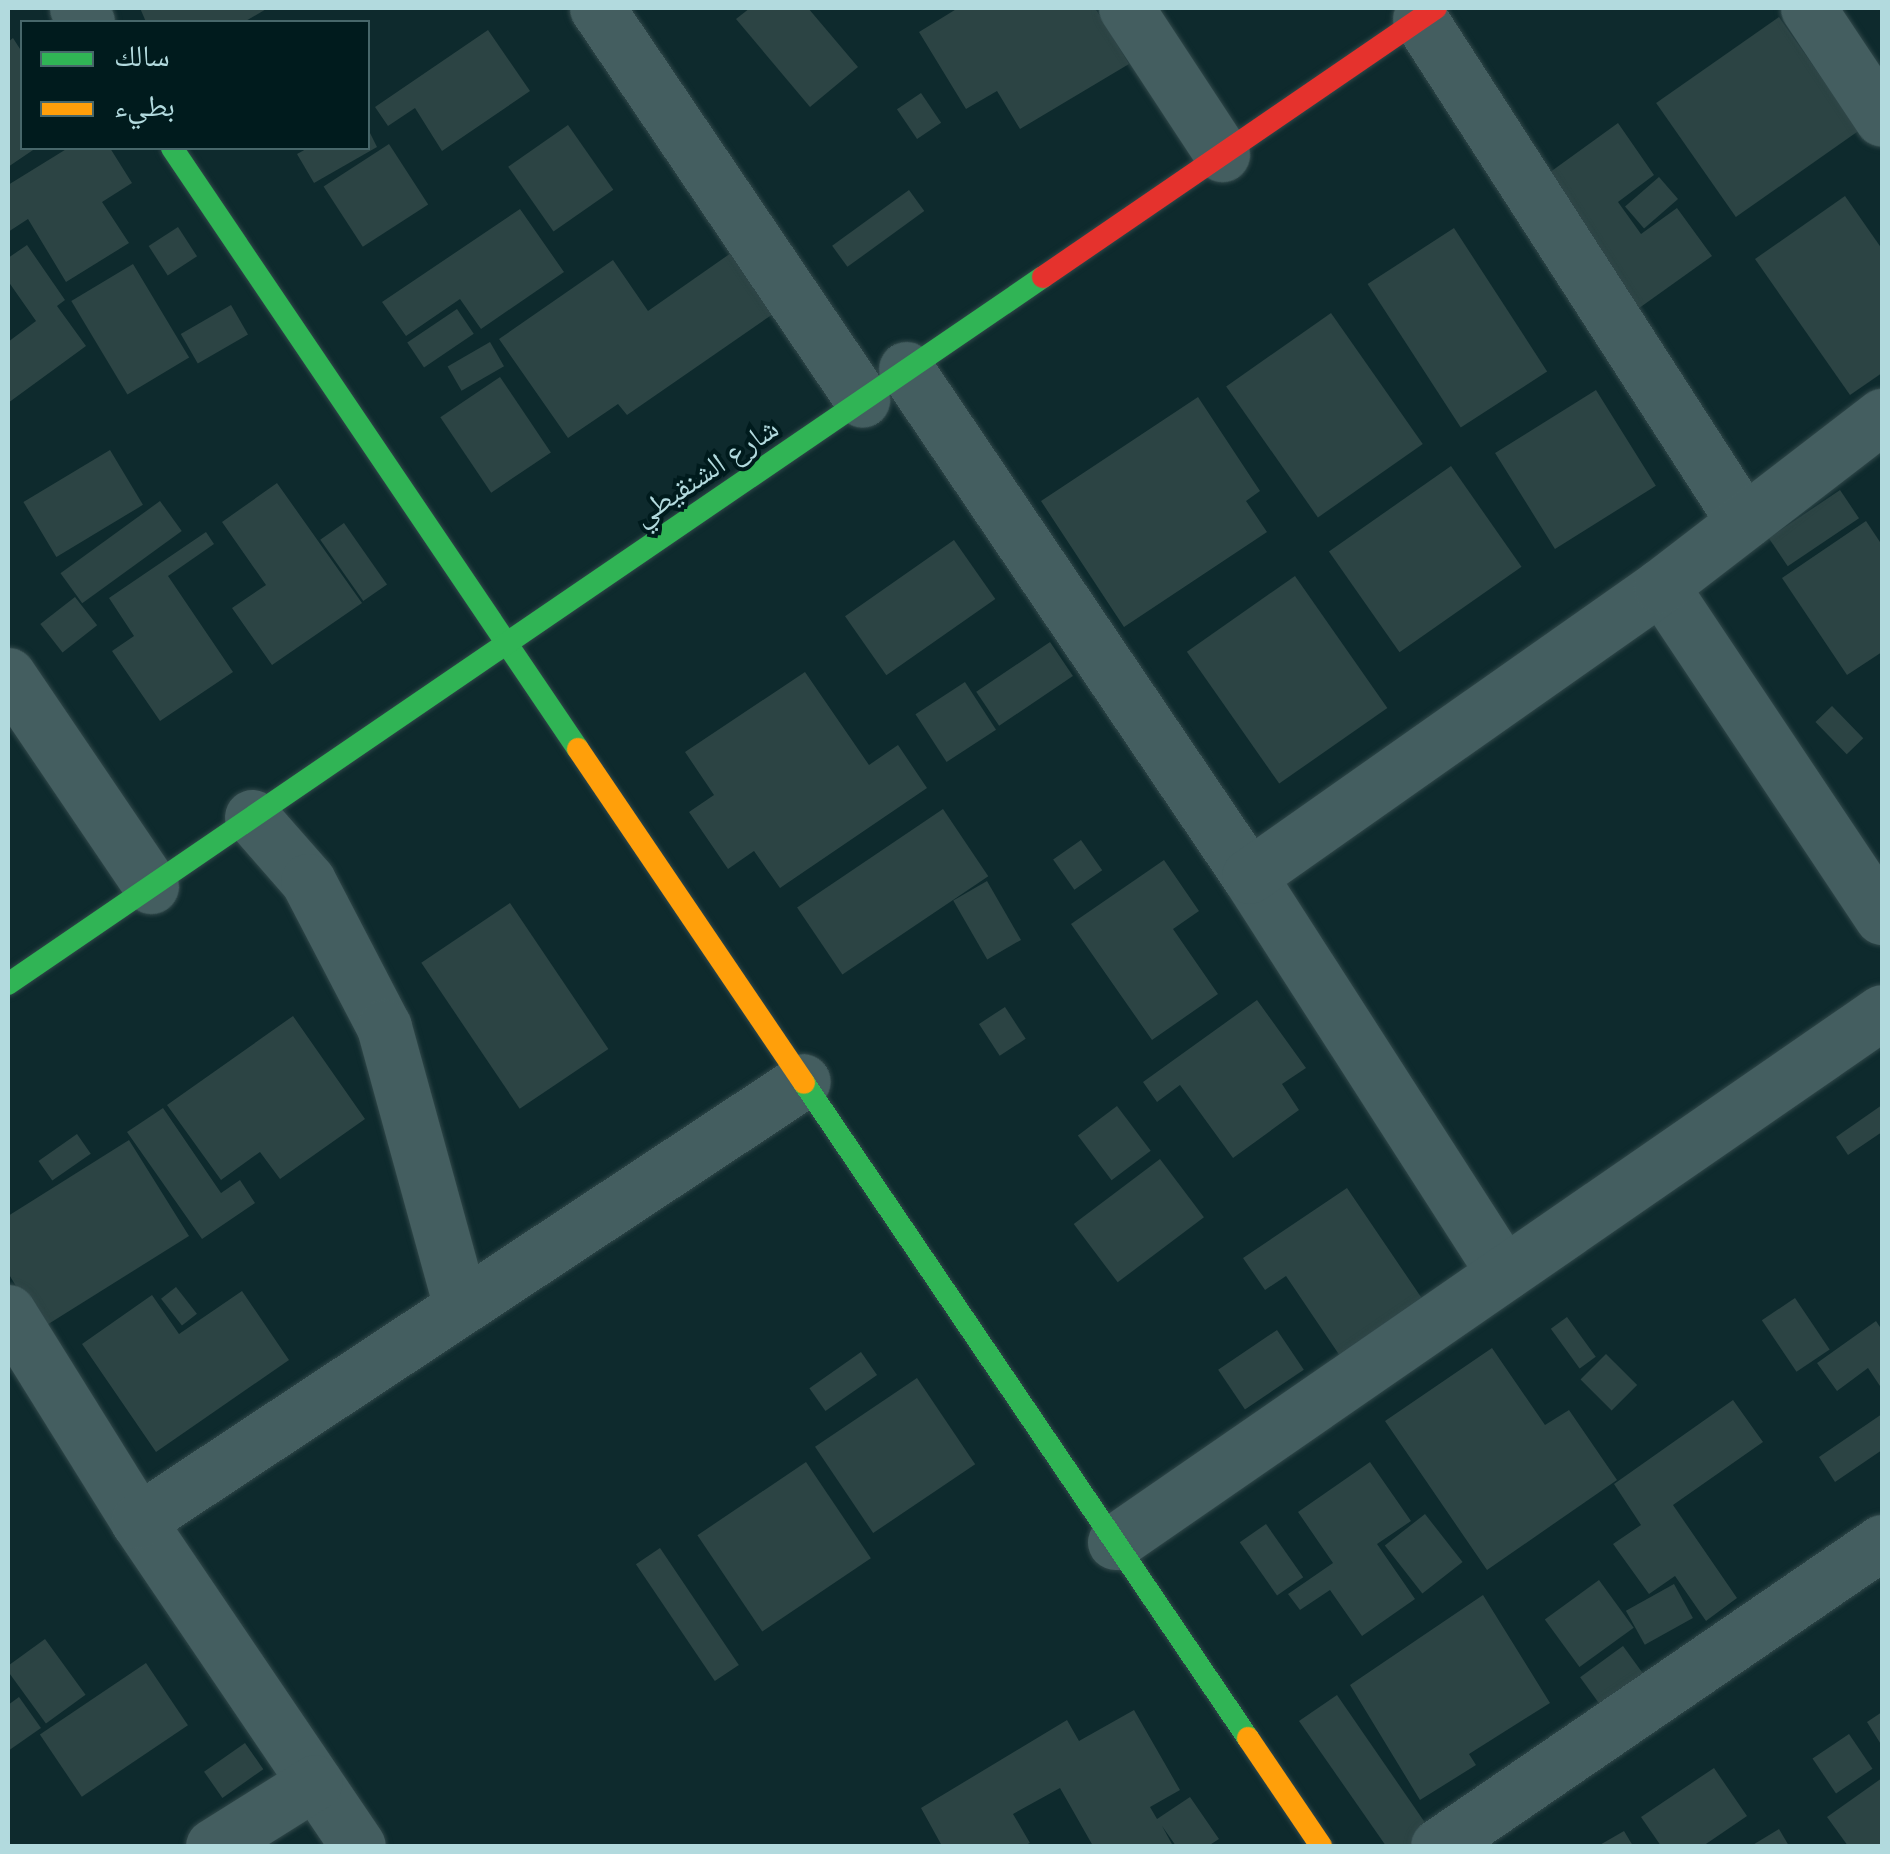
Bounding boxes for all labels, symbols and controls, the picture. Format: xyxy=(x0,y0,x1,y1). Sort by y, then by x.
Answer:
legend xyxy=(20,20,370,150)
text: سالك xyxy=(114,38,170,72)
text: بطيء xyxy=(114,88,175,122)
street label: شارع الشنقيطي xyxy=(625,409,785,533)

